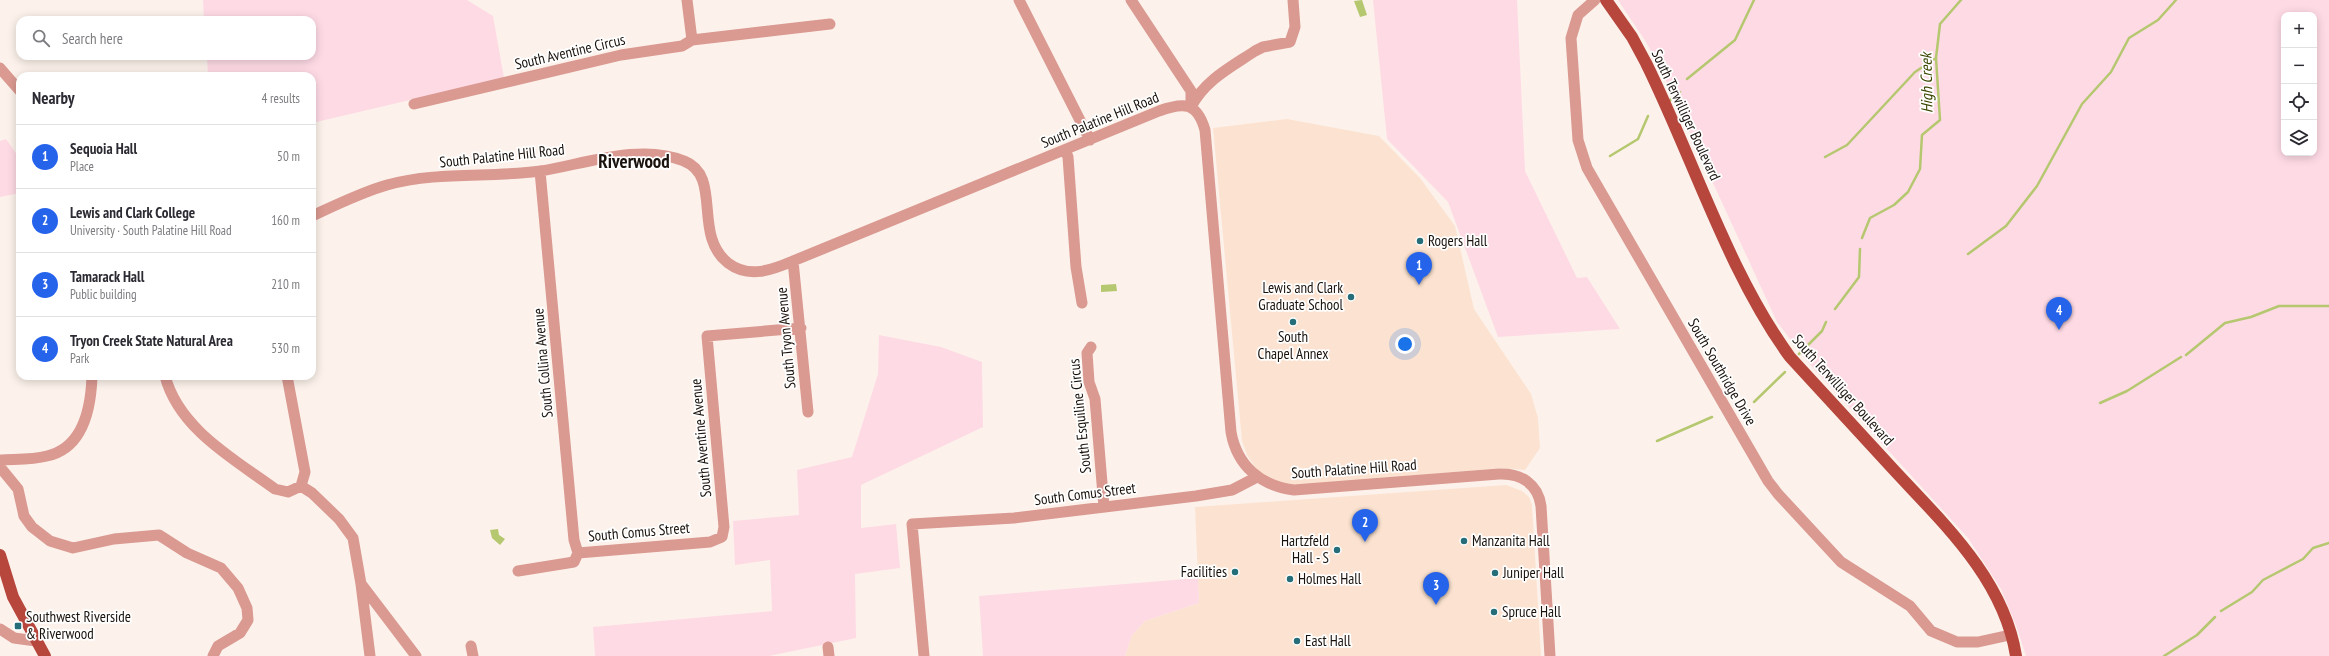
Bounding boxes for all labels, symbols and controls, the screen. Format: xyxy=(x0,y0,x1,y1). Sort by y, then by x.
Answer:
map controls xyxy=(2281,12,2317,156)
button: + xyxy=(2281,12,2317,48)
search box xyxy=(16,16,316,60)
icon: search xyxy=(30,27,52,49)
text: Search here xyxy=(62,29,123,48)
street label: South Aventine Circus xyxy=(513,30,627,73)
street label: South Terwilliger Boulevard xyxy=(1648,46,1725,183)
button: − xyxy=(2281,48,2317,84)
water label: High Creek xyxy=(1915,51,1937,113)
button: locate xyxy=(2281,84,2317,120)
text: Nearby xyxy=(32,87,75,109)
street label: South Palatine Hill Road xyxy=(1038,87,1162,152)
text: 4 results xyxy=(261,90,300,107)
button: layers xyxy=(2281,120,2317,156)
text: Sequoia Hall xyxy=(70,139,137,158)
street label: South Palatine Hill Road xyxy=(439,139,565,172)
text: 1 xyxy=(42,148,48,165)
text: 50 m xyxy=(277,148,300,165)
district label: Riverwood xyxy=(598,149,670,173)
text: Place xyxy=(70,158,94,175)
text: Lewis and Clark College xyxy=(70,203,195,222)
text: 2 xyxy=(42,212,48,229)
text: 160 m xyxy=(271,212,300,229)
text: University · South Palatine Hill Road xyxy=(70,222,232,239)
place label: Rogers Hall xyxy=(1428,231,1488,250)
marker: Rogers Hall xyxy=(1415,236,1425,246)
pin: 1 xyxy=(1406,252,1432,285)
text: Tamarack Hall xyxy=(70,267,144,286)
text: 3 xyxy=(42,276,48,293)
text: 210 m xyxy=(271,276,300,293)
place label: Lewis and Clark Graduate School xyxy=(1258,278,1343,314)
text: Public building xyxy=(70,286,137,303)
street label: South Tryon Avenue xyxy=(772,286,799,390)
marker: Lewis and Clark Graduate School xyxy=(1346,292,1356,302)
pin: 4 xyxy=(2046,297,2072,330)
street label: South Collina Avenue xyxy=(528,308,557,419)
street label: South Southridge Drive xyxy=(1684,315,1761,429)
marker: South Chapel Annex xyxy=(1288,317,1298,327)
place label: South Chapel Annex xyxy=(1258,327,1328,363)
street label: South Terwilliger Boulevard xyxy=(1789,330,1898,449)
text: Tryon Creek State Natural Area xyxy=(70,331,233,350)
your location xyxy=(1395,334,1415,354)
text: 4 xyxy=(42,340,48,357)
text: 530 m xyxy=(271,340,300,357)
text: Park xyxy=(70,350,89,367)
street label: South Esquiline Circus xyxy=(1064,358,1095,474)
street label: South Aventine Avenue xyxy=(686,378,715,498)
street label: South Palatine Hill Road xyxy=(1291,455,1417,482)
street label: South Comus Street xyxy=(1033,478,1137,509)
pin: 2 xyxy=(1352,509,1378,542)
street label: South Comus Street xyxy=(587,518,691,545)
place label: Hartzfeld Hall - S xyxy=(1281,531,1329,567)
place label: Manzanita Hall xyxy=(1472,531,1550,550)
marker: Manzanita Hall xyxy=(1459,536,1469,546)
marker: Hartzfeld Hall - S xyxy=(1332,545,1342,555)
place label: Facilities xyxy=(1181,562,1227,581)
place label: Juniper Hall xyxy=(1502,563,1565,582)
marker: Facilities xyxy=(1230,567,1240,577)
marker: Juniper Hall xyxy=(1490,568,1500,578)
place label: Holmes Hall xyxy=(1298,569,1362,588)
pin: 3 xyxy=(1423,572,1449,605)
marker: Holmes Hall xyxy=(1285,574,1295,584)
place label: Spruce Hall xyxy=(1502,602,1562,621)
place label: Southwest Riverside & Riverwood xyxy=(26,607,131,643)
marker: Spruce Hall xyxy=(1489,607,1499,617)
marker: Southwest Riverside & Riverwood xyxy=(13,621,23,631)
place label: East Hall xyxy=(1305,631,1351,650)
marker: East Hall xyxy=(1292,636,1302,646)

